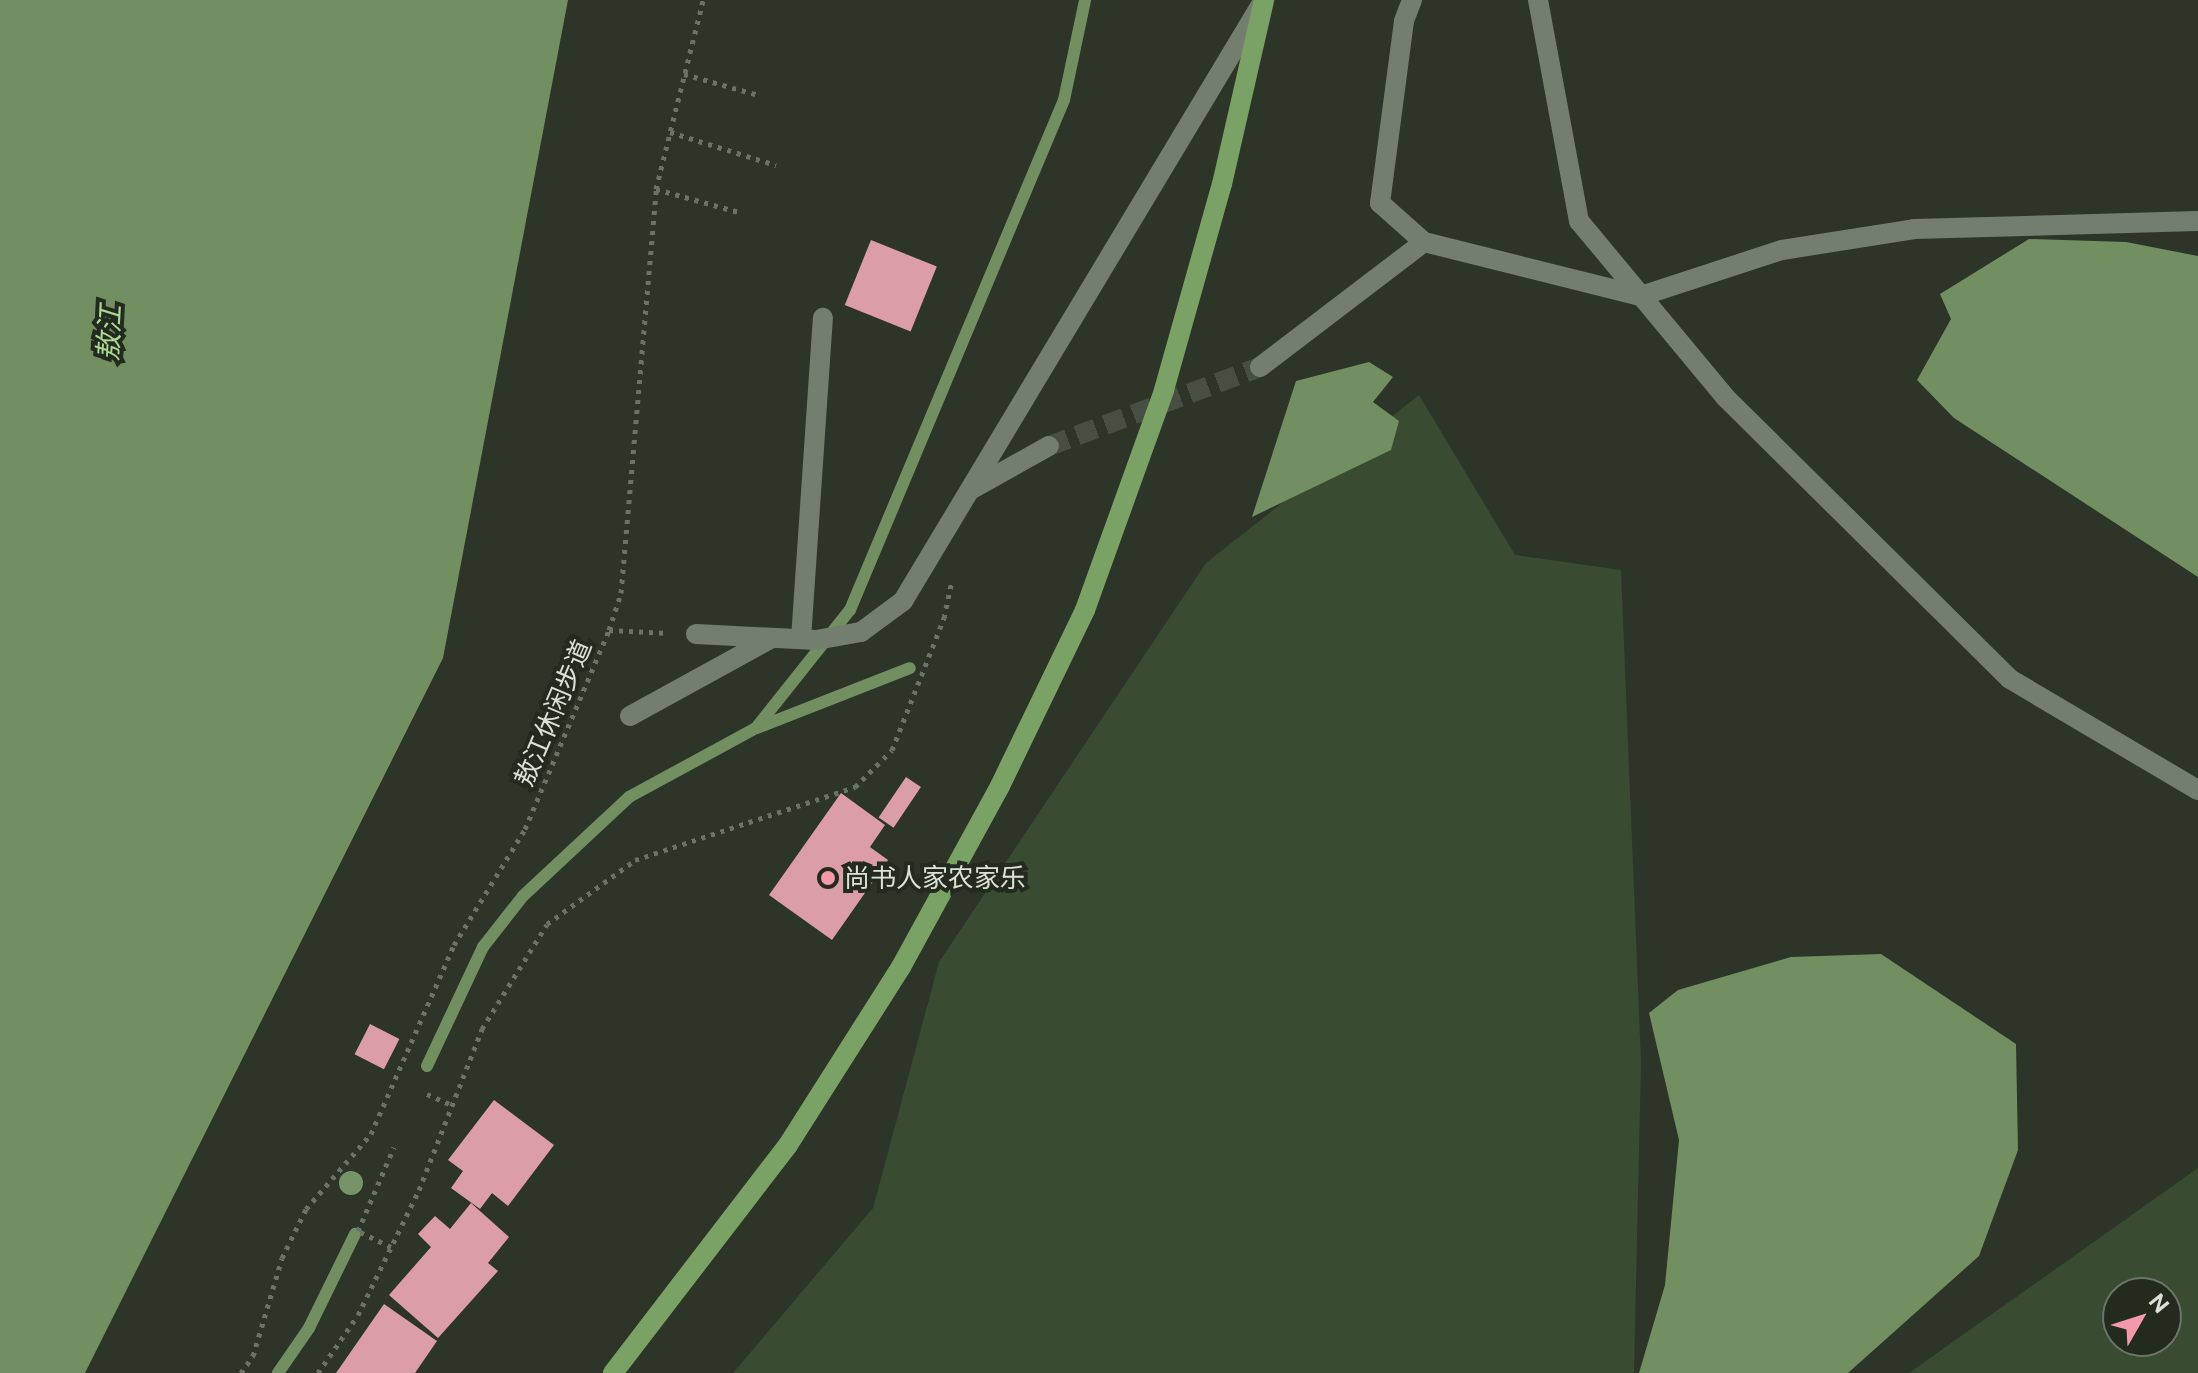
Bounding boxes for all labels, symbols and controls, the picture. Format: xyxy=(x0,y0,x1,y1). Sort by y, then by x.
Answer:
water label: 敖江 xyxy=(91,304,127,362)
street label: 敖江休闲步道 xyxy=(508,635,598,791)
place label: 尚书人家农家乐 xyxy=(844,862,1026,894)
marker: 尚书人家农家乐 xyxy=(819,869,837,887)
north arrow xyxy=(2102,1277,2182,1357)
text: N xyxy=(2144,1288,2175,1318)

